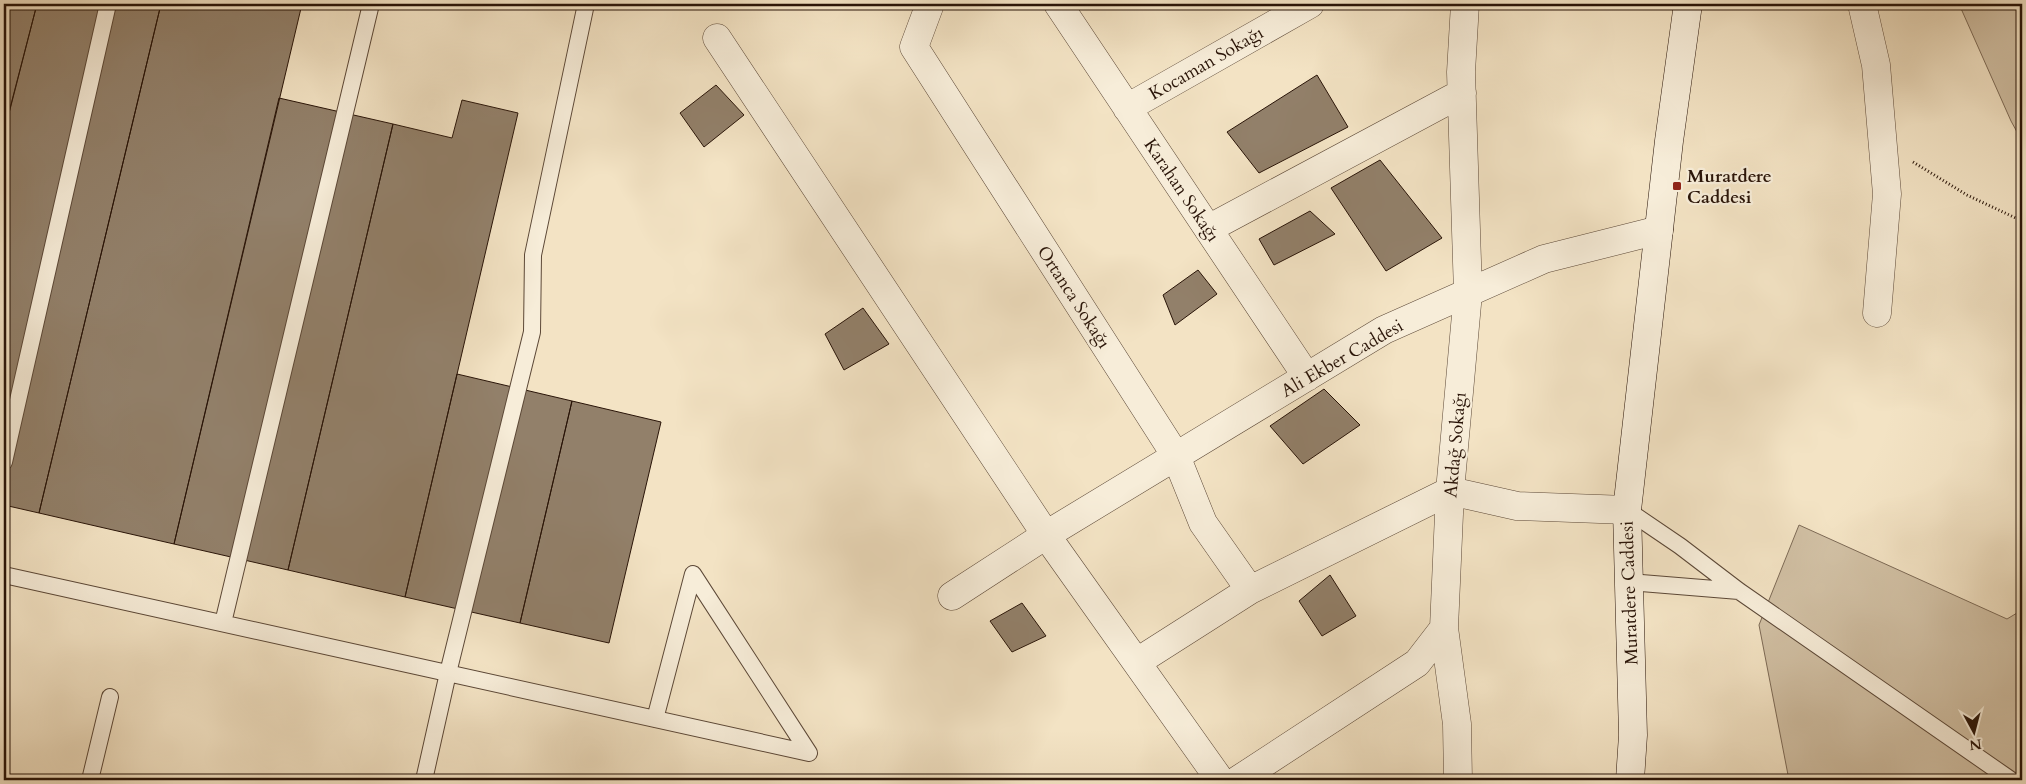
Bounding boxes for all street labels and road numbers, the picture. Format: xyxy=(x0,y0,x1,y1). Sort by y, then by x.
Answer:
street label: Kocaman Sokağı xyxy=(1144,20,1268,106)
street label: Karahan Sokağı xyxy=(1138,134,1225,247)
street label: Ortanca Sokağı xyxy=(1031,241,1116,354)
street label: Ali Ekber Caddesi xyxy=(1277,313,1408,404)
street label: Akdağ Sokağı xyxy=(1438,391,1473,499)
street label: Muratdere Caddesi xyxy=(1614,521,1645,665)

